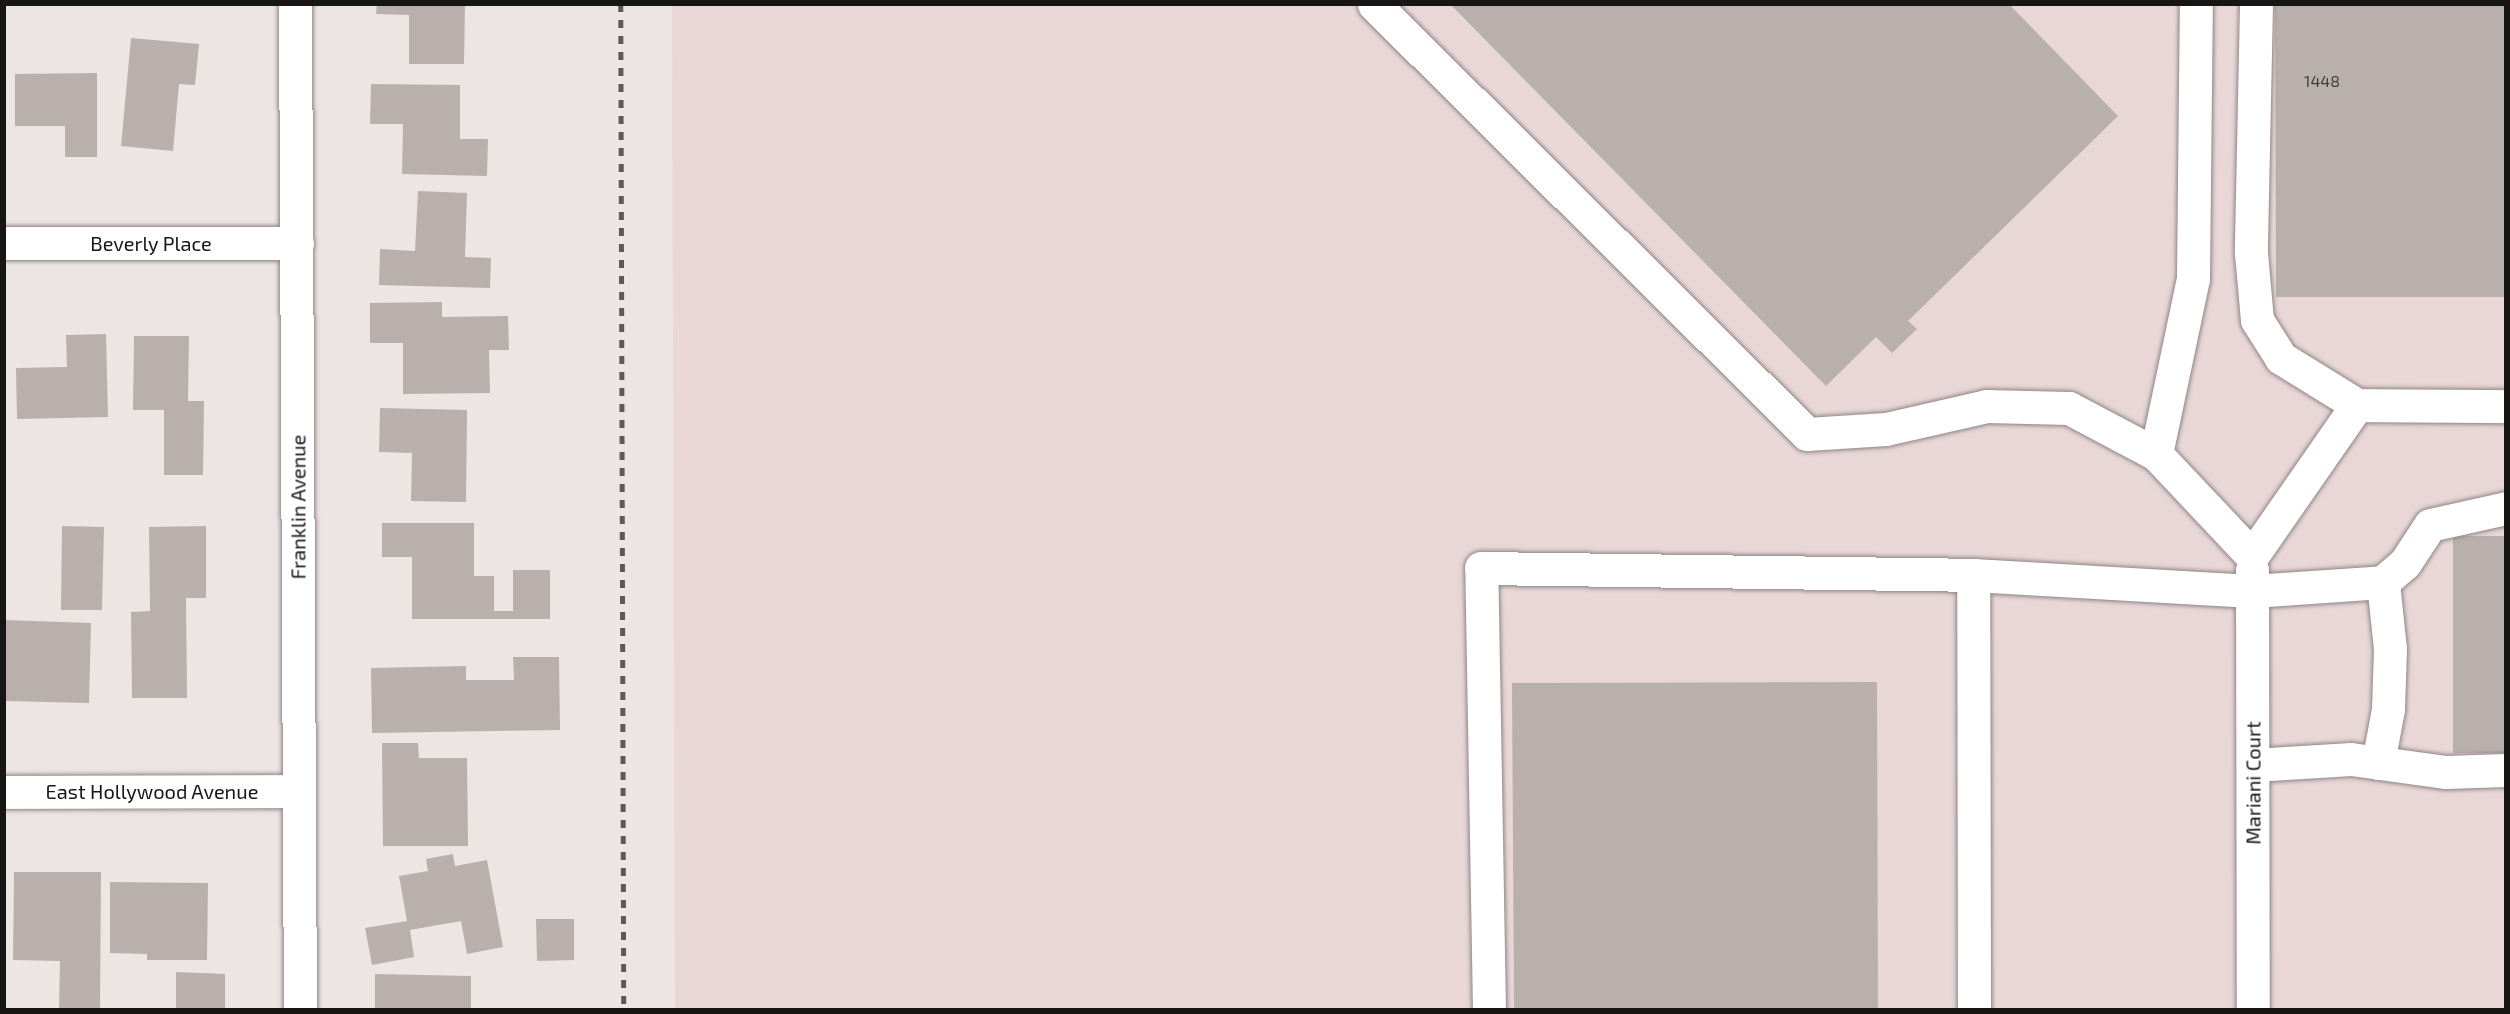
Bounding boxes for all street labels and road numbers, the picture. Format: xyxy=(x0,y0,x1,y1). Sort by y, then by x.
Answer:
street label: Beverly Place xyxy=(90,231,212,255)
street label: Franklin Avenue xyxy=(286,434,310,580)
street label: Mariani Court xyxy=(2241,721,2265,845)
street label: East Hollywood Avenue xyxy=(45,779,259,803)

